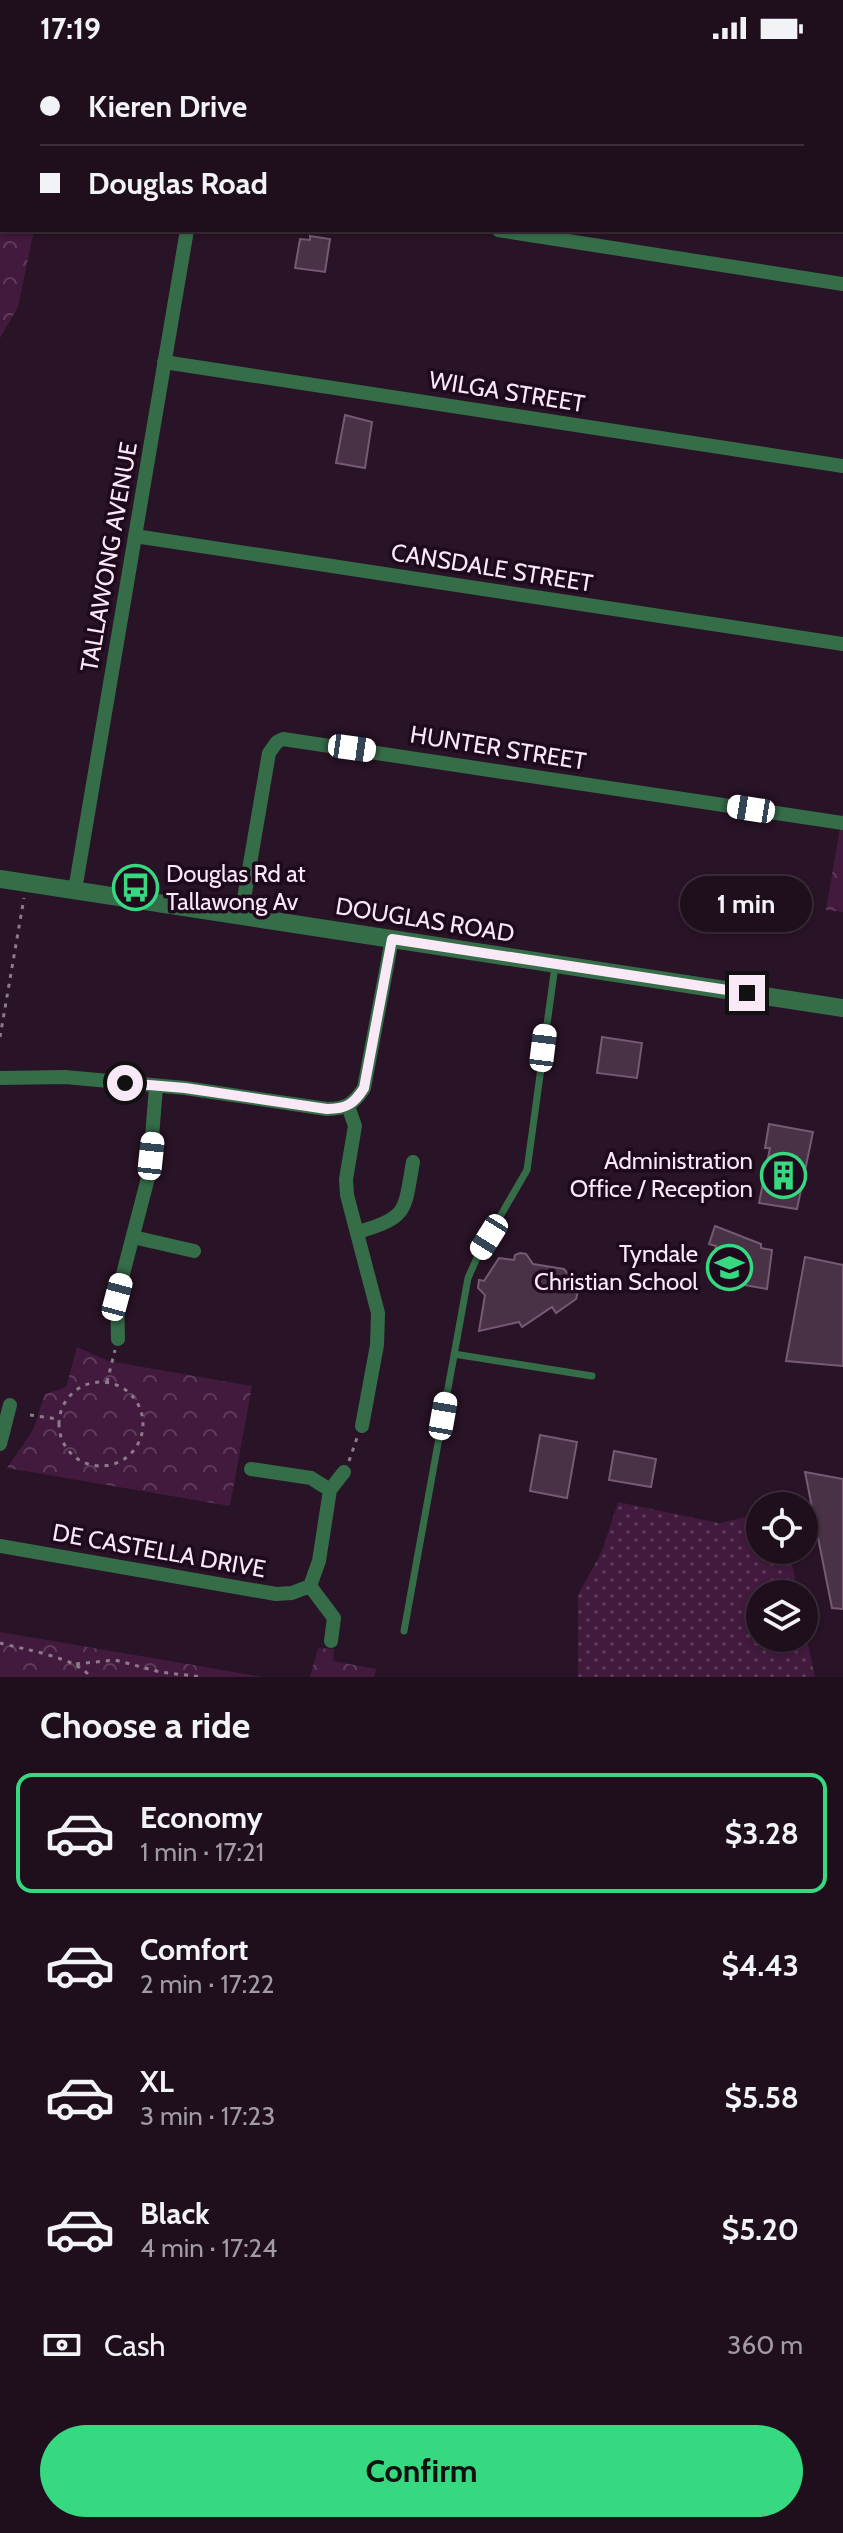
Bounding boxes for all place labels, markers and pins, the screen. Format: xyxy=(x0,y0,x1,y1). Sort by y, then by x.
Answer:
place label: Douglas Rd at Tallawong Av xyxy=(166,859,306,916)
bus stop icon: Douglas Rd at Tallawong Av xyxy=(111,864,159,912)
place label: Administration Office / Reception xyxy=(570,1146,753,1203)
building icon: Administration Office / Reception xyxy=(760,1151,808,1199)
place label: Tyndale Christian School xyxy=(534,1239,698,1296)
school or university icon: Tyndale Christian School xyxy=(705,1244,753,1292)

